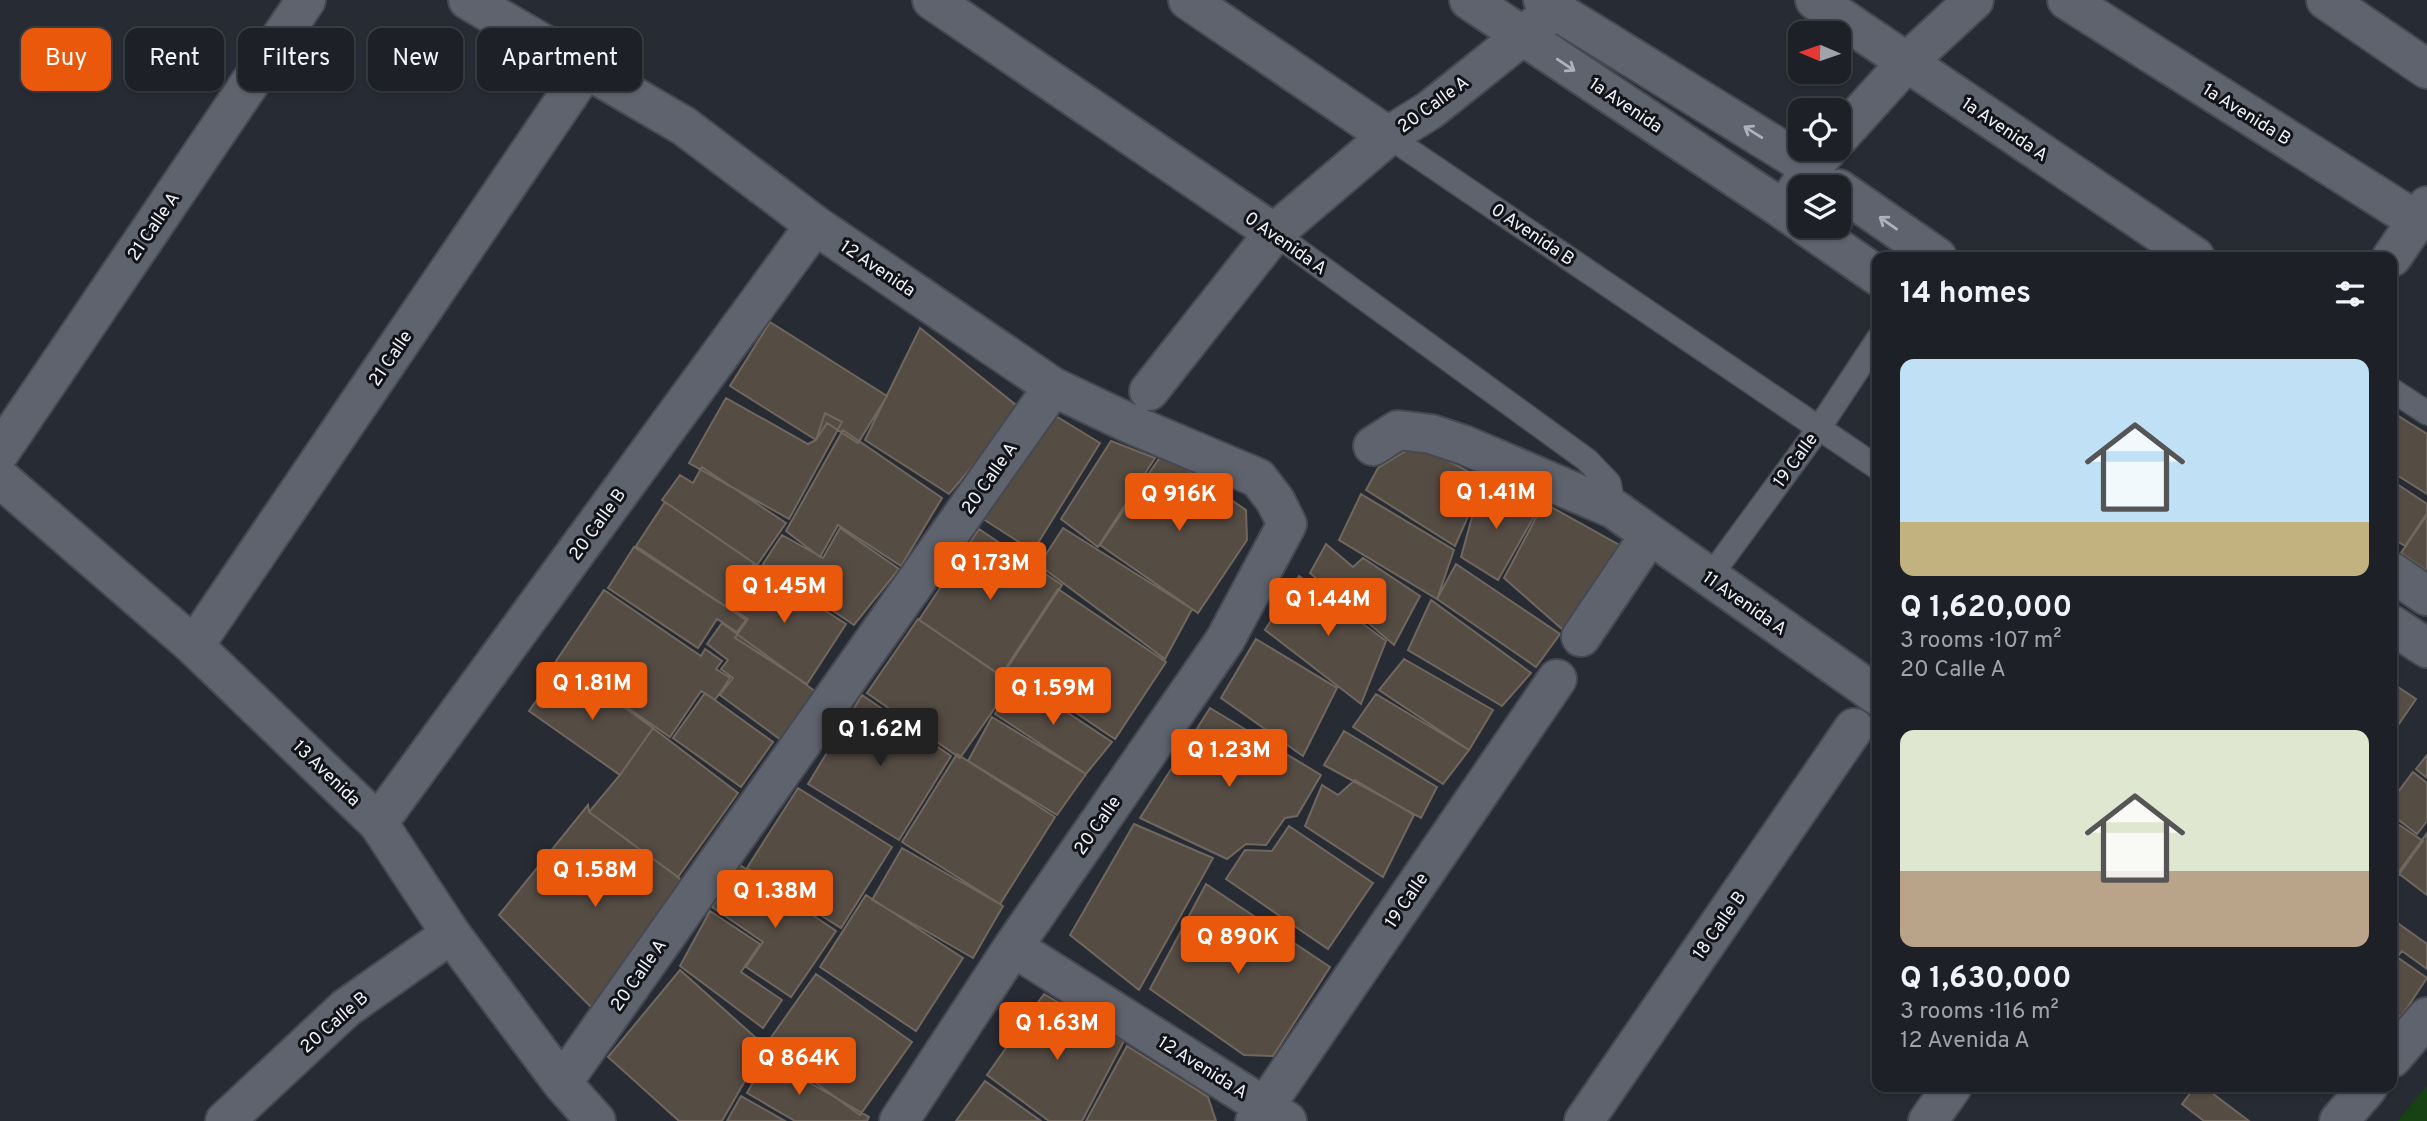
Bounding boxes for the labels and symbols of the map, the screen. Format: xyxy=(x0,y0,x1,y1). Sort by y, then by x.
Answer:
north arrow xyxy=(1788,21,1852,84)
one-way arrow xyxy=(1556,58,1576,72)
street label: 20 Calle A xyxy=(1394,72,1474,139)
street label: 1a Avenida xyxy=(1584,73,1666,139)
street label: 1a Avenida B xyxy=(2198,79,2295,151)
street label: 1a Avenida A xyxy=(1956,93,2052,168)
one-way arrow xyxy=(1743,125,1763,139)
street label: 21 Calle A xyxy=(123,188,186,266)
street label: 0 Avenida B xyxy=(1486,199,1578,272)
street label: 0 Avenida A xyxy=(1239,207,1331,281)
one-way arrow xyxy=(1879,216,1898,230)
street label: 12 Avenida xyxy=(835,236,919,303)
street label: 21 Calle xyxy=(364,327,418,391)
street label: 19 Calle xyxy=(1769,429,1824,493)
street label: 20 Calle A xyxy=(957,438,1023,519)
pin: Q 1.41M xyxy=(1431,472,1561,531)
pin: Q 916K xyxy=(1122,474,1236,533)
street label: 20 Calle B xyxy=(564,485,632,565)
pin: Q 1.73M xyxy=(925,542,1055,602)
pin: Q 1.45M xyxy=(719,566,849,625)
street label: 11 Avenida A xyxy=(1698,567,1791,642)
pin: Q 1.44M xyxy=(1263,578,1393,638)
pin: Q 1.81M xyxy=(527,662,657,722)
pin: Q 1.59M xyxy=(988,668,1118,727)
pin: Q 1.62M xyxy=(815,708,945,768)
pin: Q 1.23M xyxy=(1164,730,1294,789)
street label: 13 Avenida xyxy=(287,736,365,812)
street label: 20 Calle xyxy=(1070,792,1127,860)
pin: Q 1.58M xyxy=(530,850,660,909)
street label: 19 Calle xyxy=(1380,869,1434,933)
pin: Q 1.38M xyxy=(710,870,840,930)
street label: 18 Calle B xyxy=(1688,887,1752,964)
pin: Q 890K xyxy=(1181,916,1295,976)
street label: 20 Calle A xyxy=(606,935,672,1016)
street label: 20 Calle B xyxy=(296,987,374,1059)
pin: Q 1.63M xyxy=(992,1002,1122,1062)
street label: 12 Avenida A xyxy=(1153,1032,1251,1105)
pin: Q 864K xyxy=(742,1038,856,1097)

